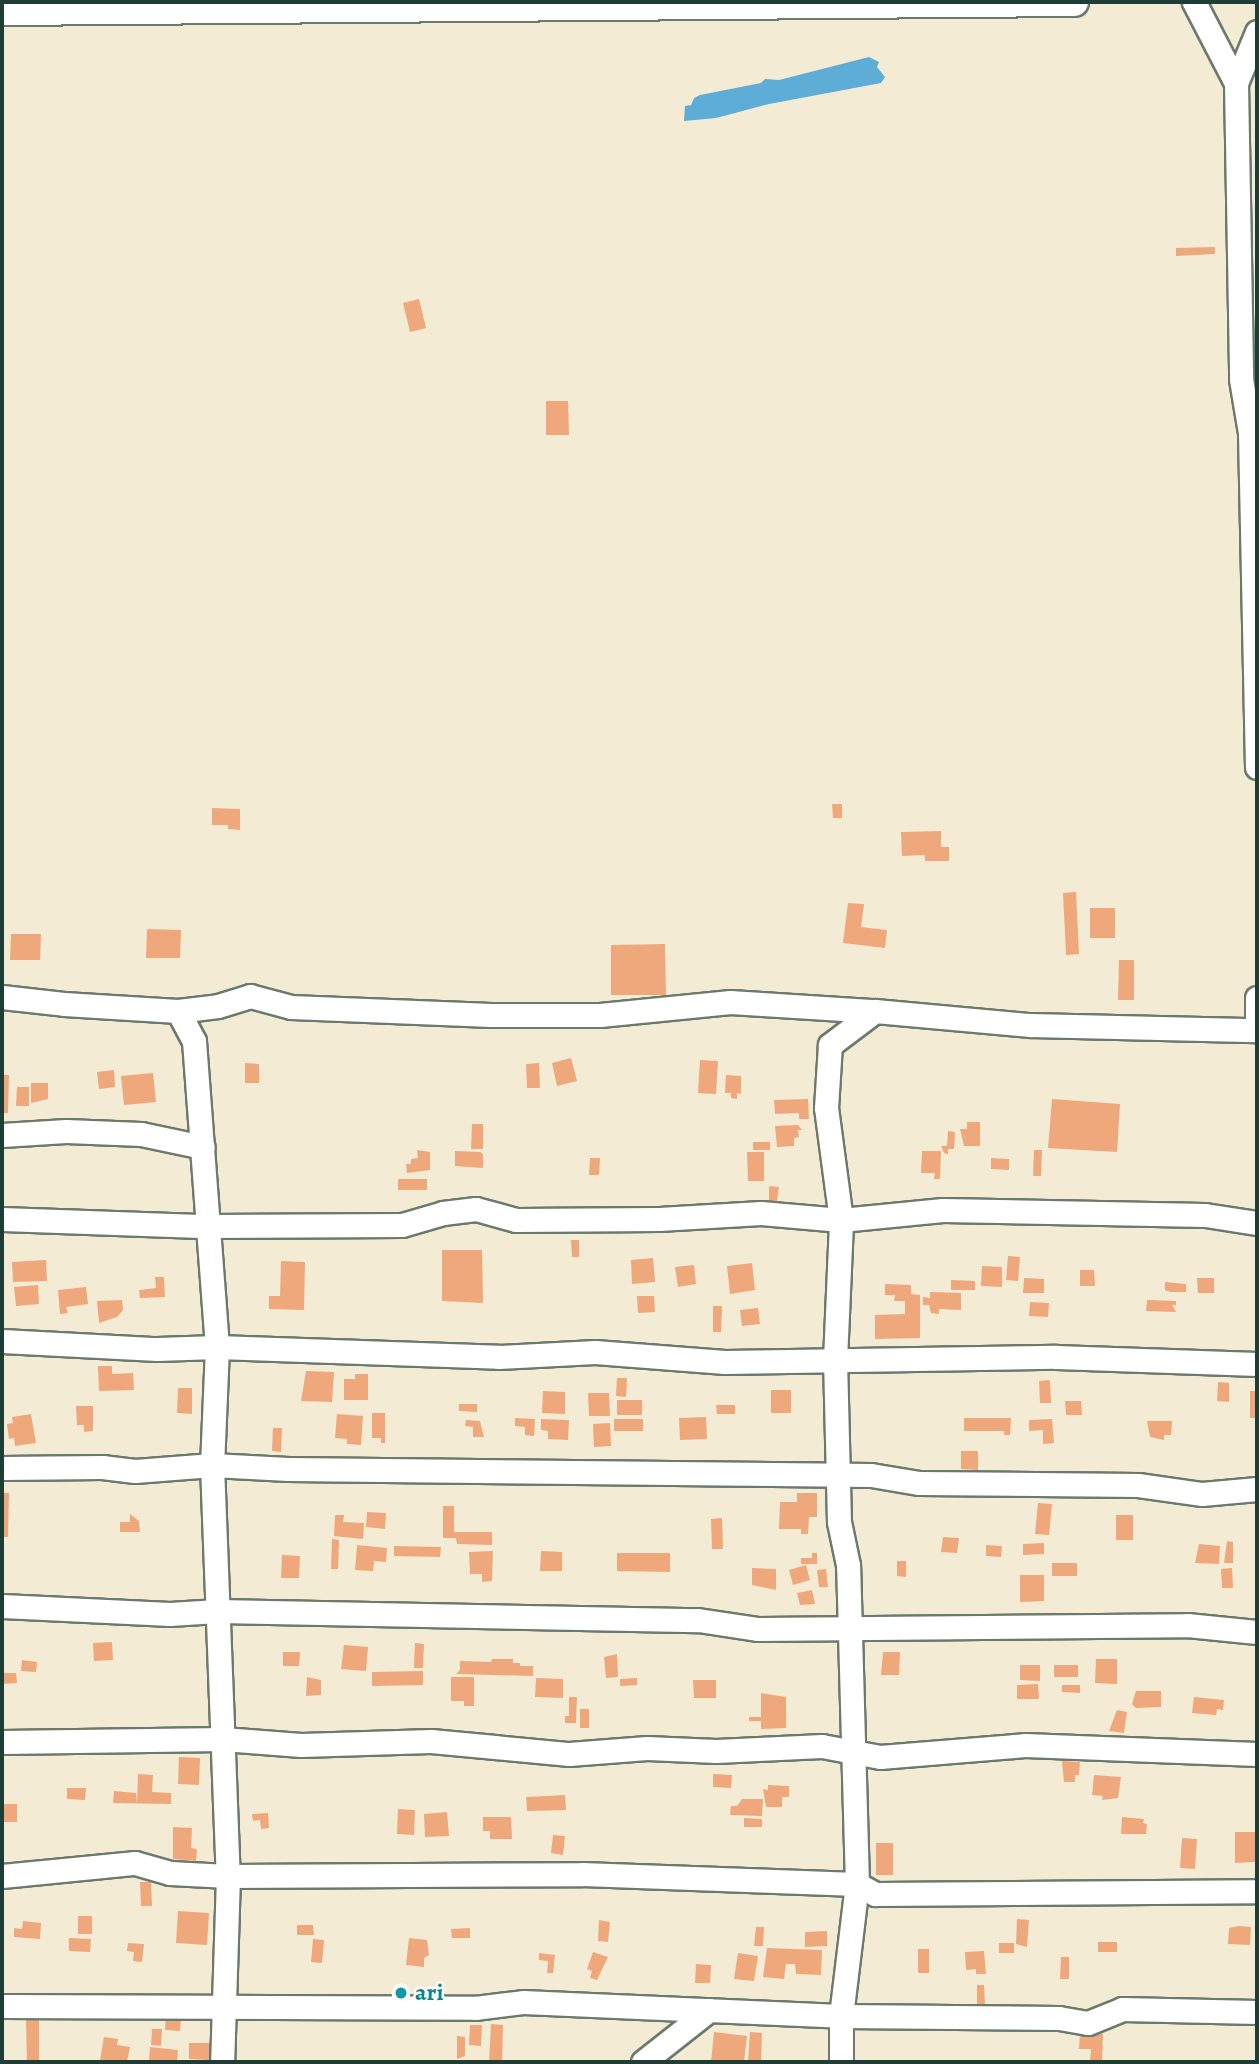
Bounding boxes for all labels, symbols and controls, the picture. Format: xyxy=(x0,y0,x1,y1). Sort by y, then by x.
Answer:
place label: ari xyxy=(415,1979,443,2007)
marker: ari xyxy=(393,1985,409,2001)

